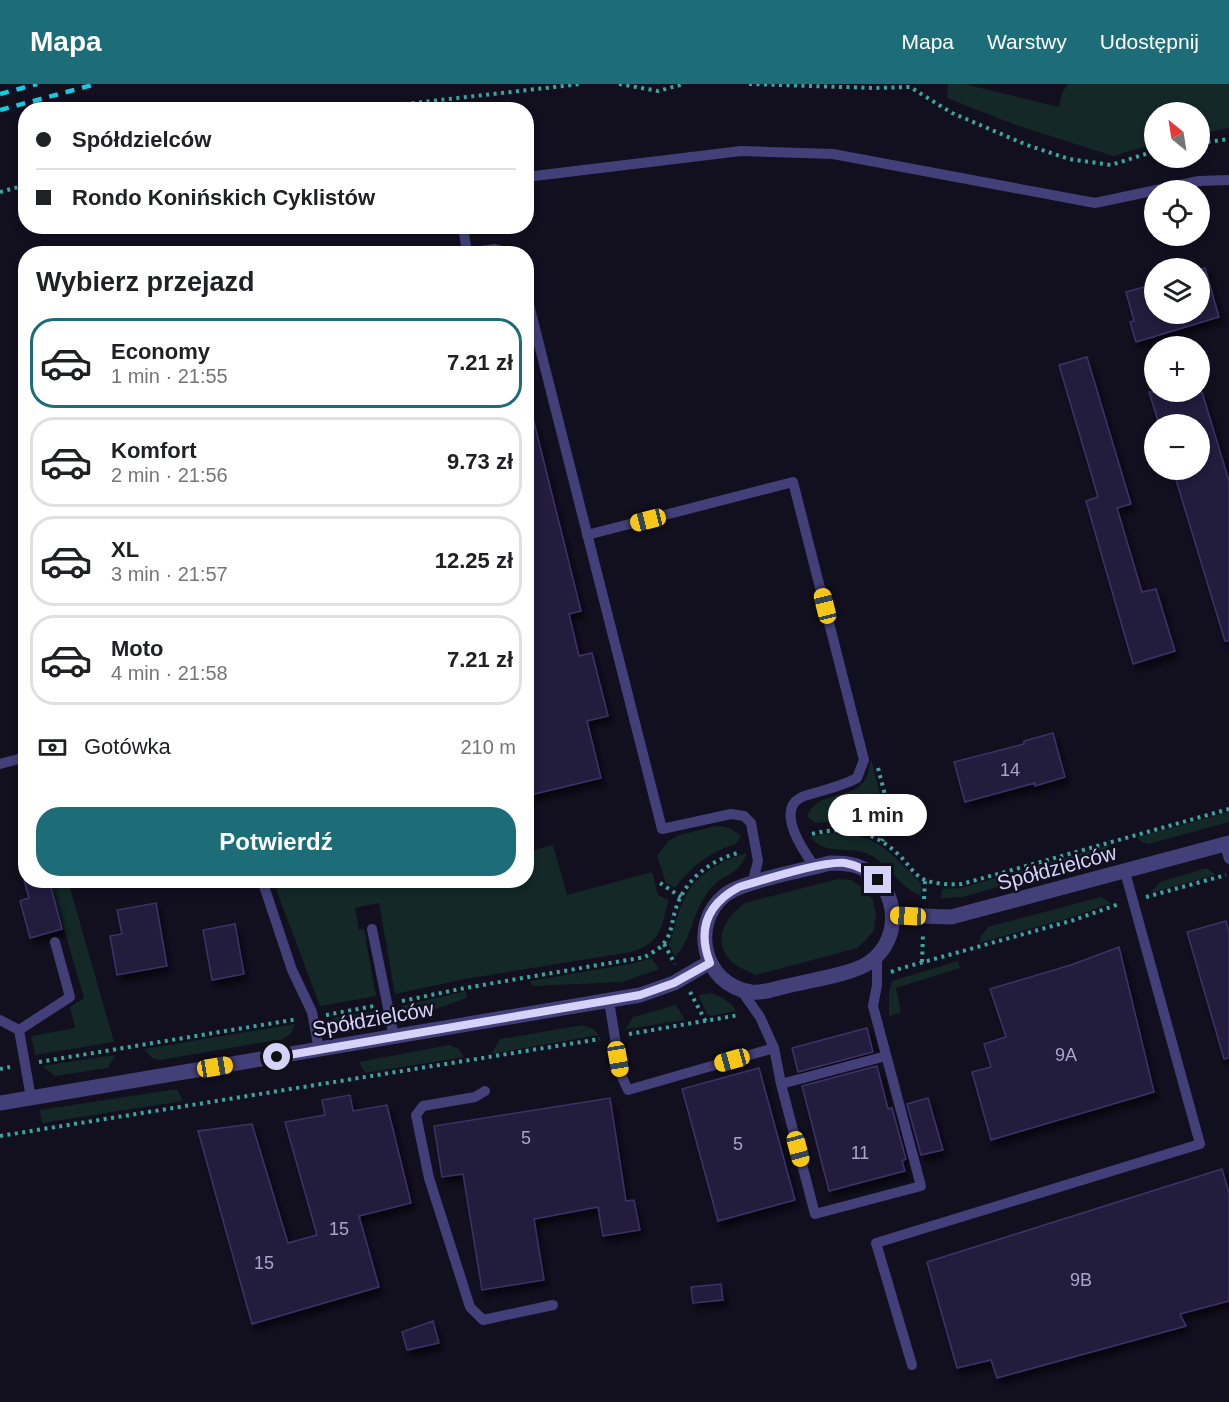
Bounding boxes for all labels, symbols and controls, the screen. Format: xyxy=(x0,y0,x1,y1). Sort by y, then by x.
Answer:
text: Mapa xyxy=(30,26,102,57)
text: Mapa xyxy=(902,30,954,53)
text: Warstwy xyxy=(987,30,1067,53)
text: Udostępnij xyxy=(1100,30,1199,53)
north arrow xyxy=(1144,102,1210,168)
map controls xyxy=(1144,102,1210,480)
text: Spółdzielców xyxy=(72,127,211,152)
button: locate xyxy=(1144,180,1210,246)
text: Rondo Konińskich Cyklistów xyxy=(72,185,375,210)
button: layers xyxy=(1144,258,1210,324)
text: Wybierz przejazd xyxy=(36,267,255,297)
icon: car xyxy=(39,336,93,390)
button: + xyxy=(1144,336,1210,402)
text: Economy xyxy=(111,339,210,364)
text: 7.21 zł xyxy=(447,350,513,375)
text: 1 min · 21:55 xyxy=(111,365,228,387)
button: − xyxy=(1144,414,1210,480)
icon: car xyxy=(39,435,93,489)
text: Komfort xyxy=(111,438,197,463)
text: 9.73 zł xyxy=(447,449,513,474)
text: 2 min · 21:56 xyxy=(111,464,228,486)
car xyxy=(628,507,668,533)
icon: car xyxy=(39,534,93,588)
text: XL xyxy=(111,537,139,562)
text: 12.25 zł xyxy=(435,548,513,573)
text: 3 min · 21:57 xyxy=(111,563,228,585)
car xyxy=(812,586,838,626)
icon: car xyxy=(39,633,93,687)
text: Moto xyxy=(111,636,164,661)
text: 7.21 zł xyxy=(447,647,513,672)
text: 4 min · 21:58 xyxy=(111,662,228,684)
icon: cash xyxy=(36,731,69,764)
text: Gotówka xyxy=(84,734,171,759)
text: 210 m xyxy=(460,736,516,758)
house number: 14 xyxy=(1000,760,1020,780)
callout: 1 min xyxy=(828,793,928,835)
text: 1 min xyxy=(851,804,904,826)
button: Potwierdź xyxy=(36,807,516,876)
street label: Spółdzielców xyxy=(995,840,1120,894)
route end xyxy=(864,866,891,893)
car xyxy=(890,906,926,926)
street label: Spółdzielców xyxy=(311,996,436,1040)
car xyxy=(606,1040,630,1078)
route start xyxy=(263,1043,290,1070)
house number: 9A xyxy=(1055,1045,1077,1065)
car xyxy=(712,1046,752,1074)
car xyxy=(196,1055,234,1079)
house number: 5 xyxy=(521,1128,531,1148)
car xyxy=(785,1129,811,1169)
house number: 5 xyxy=(733,1134,743,1154)
house number: 11 xyxy=(851,1143,869,1163)
house number: 15 xyxy=(329,1219,349,1239)
house number: 15 xyxy=(254,1253,274,1273)
house number: 9B xyxy=(1070,1270,1092,1290)

